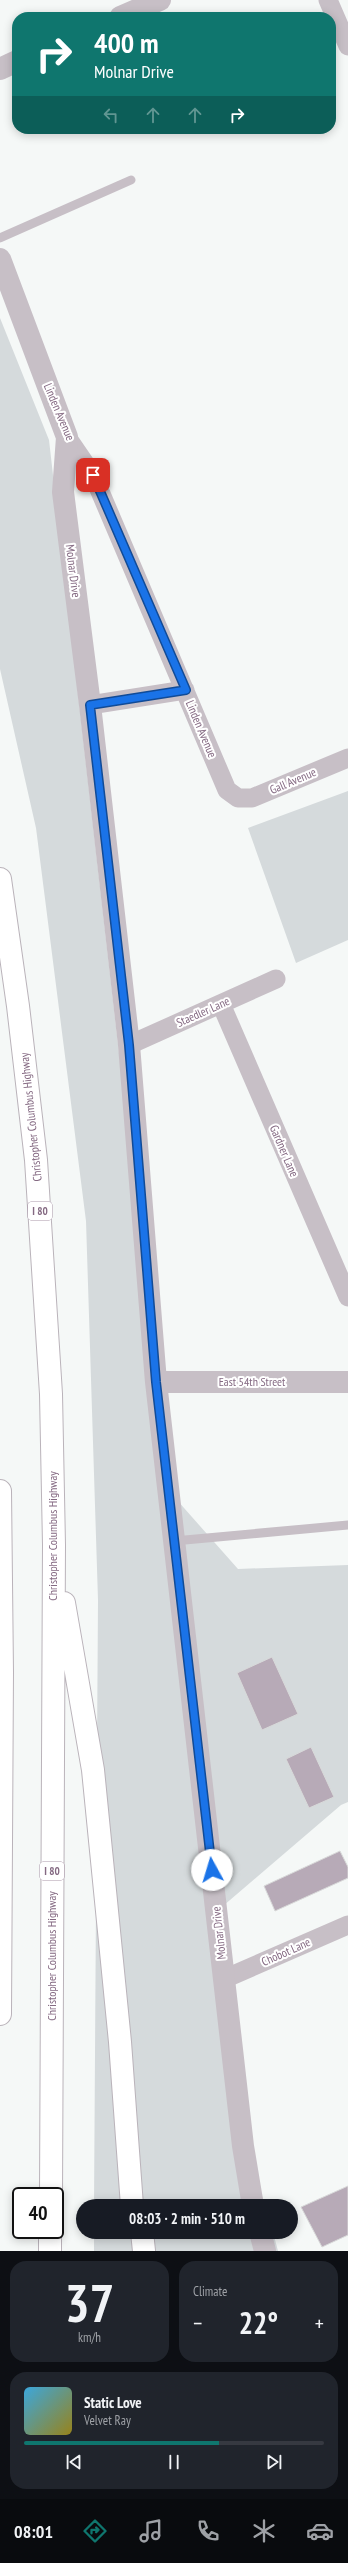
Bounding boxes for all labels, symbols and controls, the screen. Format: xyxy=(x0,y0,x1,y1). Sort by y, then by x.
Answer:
text: 400 m xyxy=(94,24,158,61)
icon: right xyxy=(28,28,80,80)
text: Molnar Drive xyxy=(94,60,174,83)
icon: left xyxy=(100,104,122,126)
icon: ahead xyxy=(142,104,164,126)
icon: ahead xyxy=(184,104,206,126)
icon: right xyxy=(226,104,248,126)
street label: Linden Avenue xyxy=(41,381,78,443)
pin xyxy=(76,458,110,492)
icon: arrive xyxy=(82,464,104,486)
street label: Molnar Drive xyxy=(63,544,84,598)
street label: Linden Avenue xyxy=(183,698,220,760)
street label: Gall Avenue xyxy=(267,764,318,797)
street label: Staedler Lane xyxy=(174,993,232,1030)
street label: Christopher Columbus Highway xyxy=(16,1051,45,1182)
street label: Gardner Lane xyxy=(267,1123,302,1179)
road number: I 80 xyxy=(28,1202,52,1220)
street label: East 54th Street xyxy=(219,1374,286,1389)
street label: Christopher Columbus Highway xyxy=(45,1471,60,1601)
position arrow xyxy=(191,1849,233,1891)
road number: I 80 xyxy=(40,1862,64,1880)
street label: Christopher Columbus Highway xyxy=(44,1891,59,2021)
street label: Molnar Drive xyxy=(208,1906,229,1960)
street label: Chobot Lane xyxy=(259,1934,313,1969)
speed limit sign: 40 xyxy=(12,2187,64,2239)
text: 08:03 · 2 min · 510 m xyxy=(129,2209,245,2228)
text: 37 xyxy=(65,2269,114,2336)
text: Climate xyxy=(193,2283,227,2300)
text: 22° xyxy=(239,2303,278,2342)
text: − xyxy=(193,2309,202,2337)
text: + xyxy=(315,2309,324,2337)
text: km/h xyxy=(78,2329,101,2346)
text: Static Love xyxy=(84,2393,142,2412)
text: Velvet Ray xyxy=(84,2412,131,2429)
icon: previous xyxy=(63,2451,85,2473)
icon: pause xyxy=(163,2451,185,2473)
icon: next xyxy=(263,2451,285,2473)
icon: directions xyxy=(81,2517,109,2545)
icon: music xyxy=(137,2517,165,2545)
icon: phone xyxy=(194,2517,222,2545)
icon: climate xyxy=(250,2517,278,2545)
icon: car xyxy=(306,2517,334,2545)
text: 08:01 xyxy=(14,2520,53,2543)

